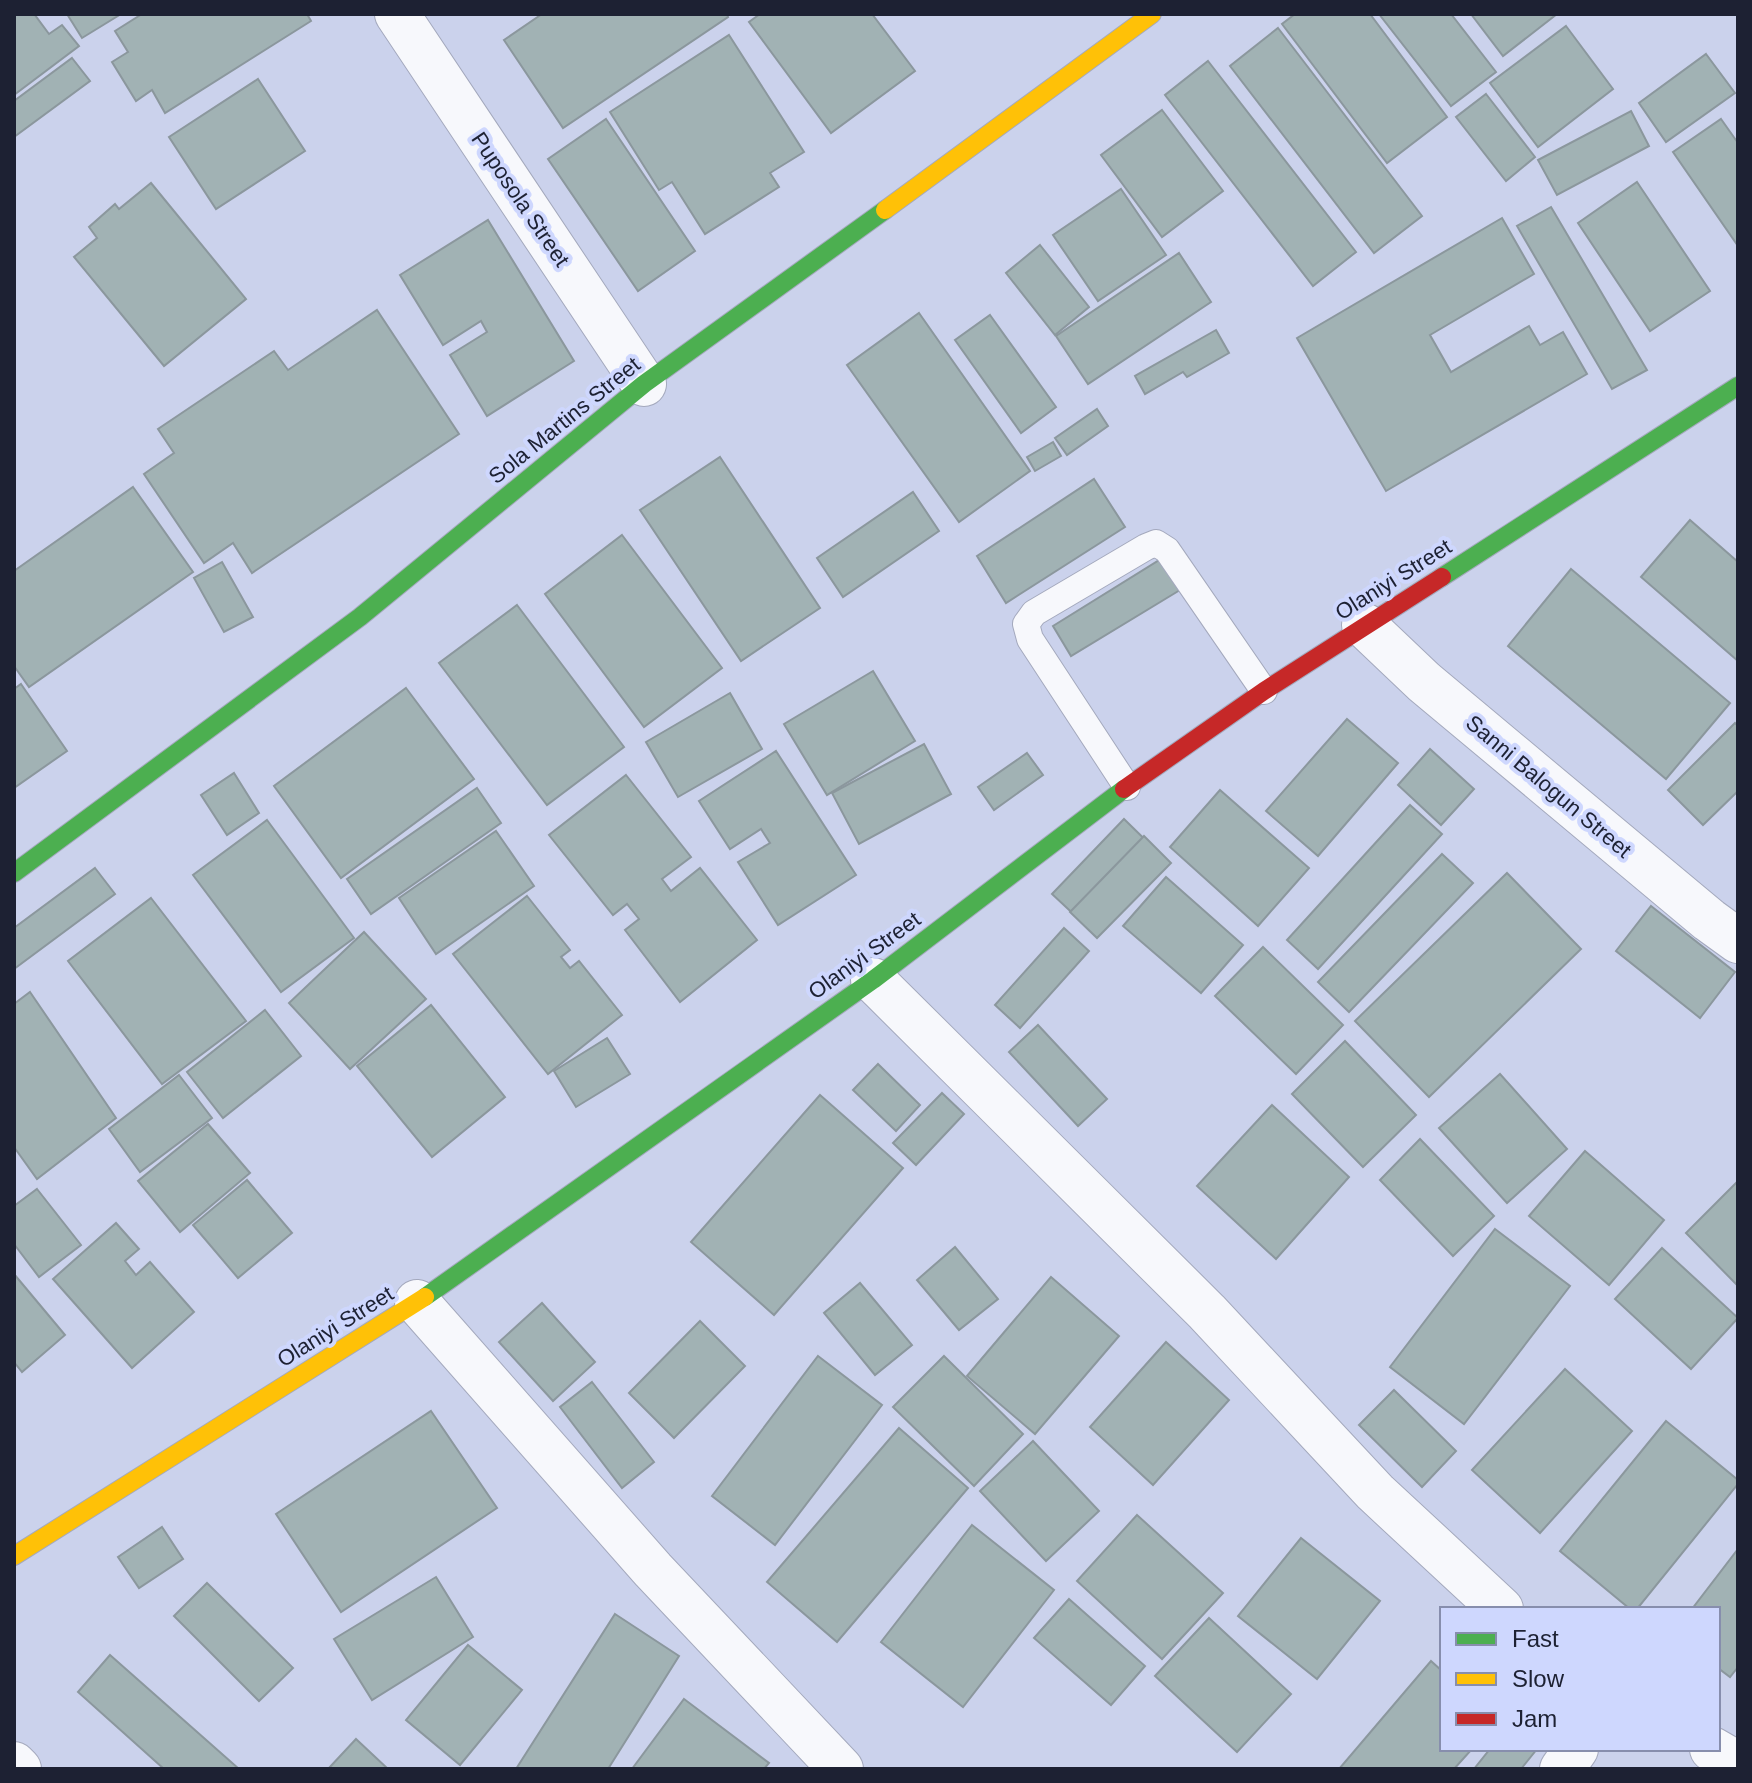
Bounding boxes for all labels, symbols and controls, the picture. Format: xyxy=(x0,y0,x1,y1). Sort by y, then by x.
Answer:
street label: Puposola Street xyxy=(466,127,575,271)
street label: Sola Martins Street xyxy=(484,352,645,489)
street label: Olaniyi Street xyxy=(1331,534,1456,625)
street label: Sanni Balogun Street xyxy=(1461,710,1636,863)
street label: Olaniyi Street xyxy=(804,906,925,1004)
street label: Olaniyi Street xyxy=(273,1281,398,1372)
legend xyxy=(1440,1607,1720,1751)
text: Fast xyxy=(1512,1625,1559,1652)
text: Slow xyxy=(1512,1665,1565,1692)
text: Jam xyxy=(1512,1705,1557,1732)

